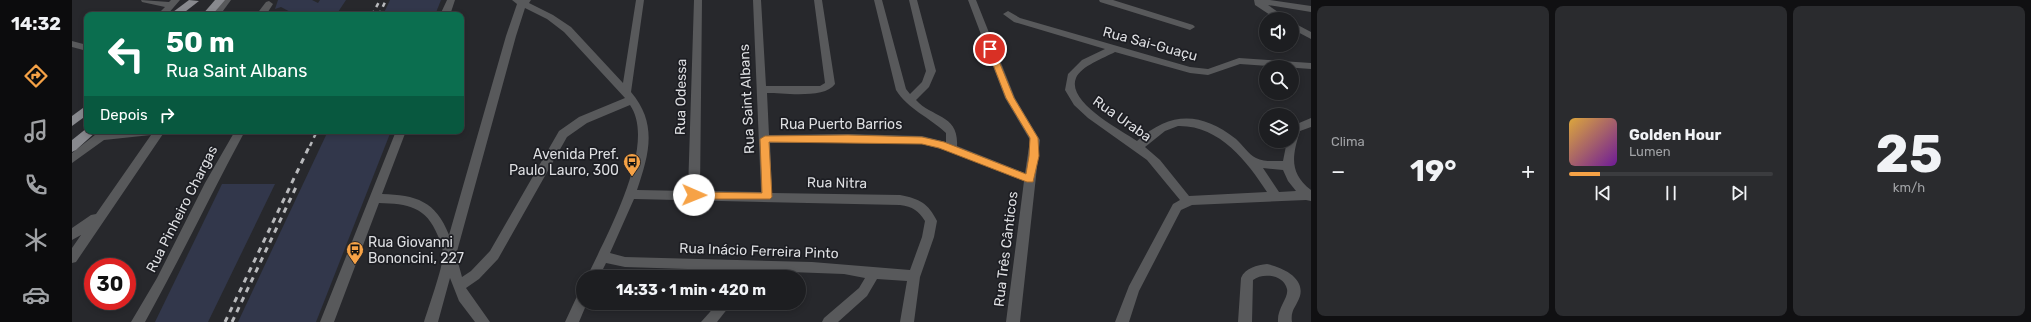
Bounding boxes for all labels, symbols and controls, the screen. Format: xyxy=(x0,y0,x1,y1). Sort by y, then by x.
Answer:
map controls xyxy=(1259,12,1299,148)
button: sound xyxy=(1259,12,1299,52)
text: 14:32 xyxy=(11,13,61,35)
street label: Rua Sai-Guaçu xyxy=(1101,23,1199,65)
text: 50 m xyxy=(166,26,235,59)
icon: left xyxy=(100,28,152,80)
pin xyxy=(973,32,1007,66)
icon: arrive xyxy=(979,38,1001,60)
street label: Rua Saint Albans xyxy=(736,44,758,154)
street label: Rua Odessa xyxy=(672,59,690,135)
text: Rua Saint Albans xyxy=(166,60,307,82)
button: search xyxy=(1259,60,1299,100)
icon: directions xyxy=(22,62,50,90)
street label: Rua Uraba xyxy=(1089,93,1155,145)
icon: right xyxy=(156,104,178,126)
text: Depois xyxy=(100,106,148,124)
button: layers xyxy=(1259,108,1299,148)
street label: Rua Puerto Barrios xyxy=(780,116,902,133)
icon: music xyxy=(22,117,50,145)
text: 25 xyxy=(1875,123,1943,185)
text: Golden Hour xyxy=(1629,126,1721,144)
text: Clima xyxy=(1331,134,1365,149)
street label: Rua Pinheiro Chargas xyxy=(143,143,221,275)
text: Lumen xyxy=(1629,144,1671,159)
place label: Avenida Pref. Paulo Lauro, 300 xyxy=(509,146,619,179)
bus stop icon: Avenida Pref. Paulo Lauro, 300 xyxy=(622,152,642,177)
text: 19° xyxy=(1410,153,1457,189)
text: − xyxy=(1331,158,1345,185)
text: + xyxy=(1521,158,1535,185)
icon: phone xyxy=(22,171,50,199)
position arrow xyxy=(673,174,715,216)
street label: Rua Nitra xyxy=(807,174,867,192)
text: km/h xyxy=(1893,180,1925,195)
icon: previous xyxy=(1592,182,1614,204)
icon: pause xyxy=(1660,182,1682,204)
icon: next xyxy=(1728,182,1750,204)
street label: Rua Três Cânticos xyxy=(990,190,1022,308)
icon: climate xyxy=(22,226,50,254)
place label: Rua Giovanni Bononcini, 227 xyxy=(368,234,464,267)
bus stop icon: Rua Giovanni Bononcini, 227 xyxy=(345,240,365,265)
street label: Rua Inácio Ferreira Pinto xyxy=(679,240,839,262)
speed limit sign: 30 xyxy=(84,258,136,310)
icon: car xyxy=(22,281,50,309)
text: 14:33 · 1 min · 420 m xyxy=(616,281,766,299)

